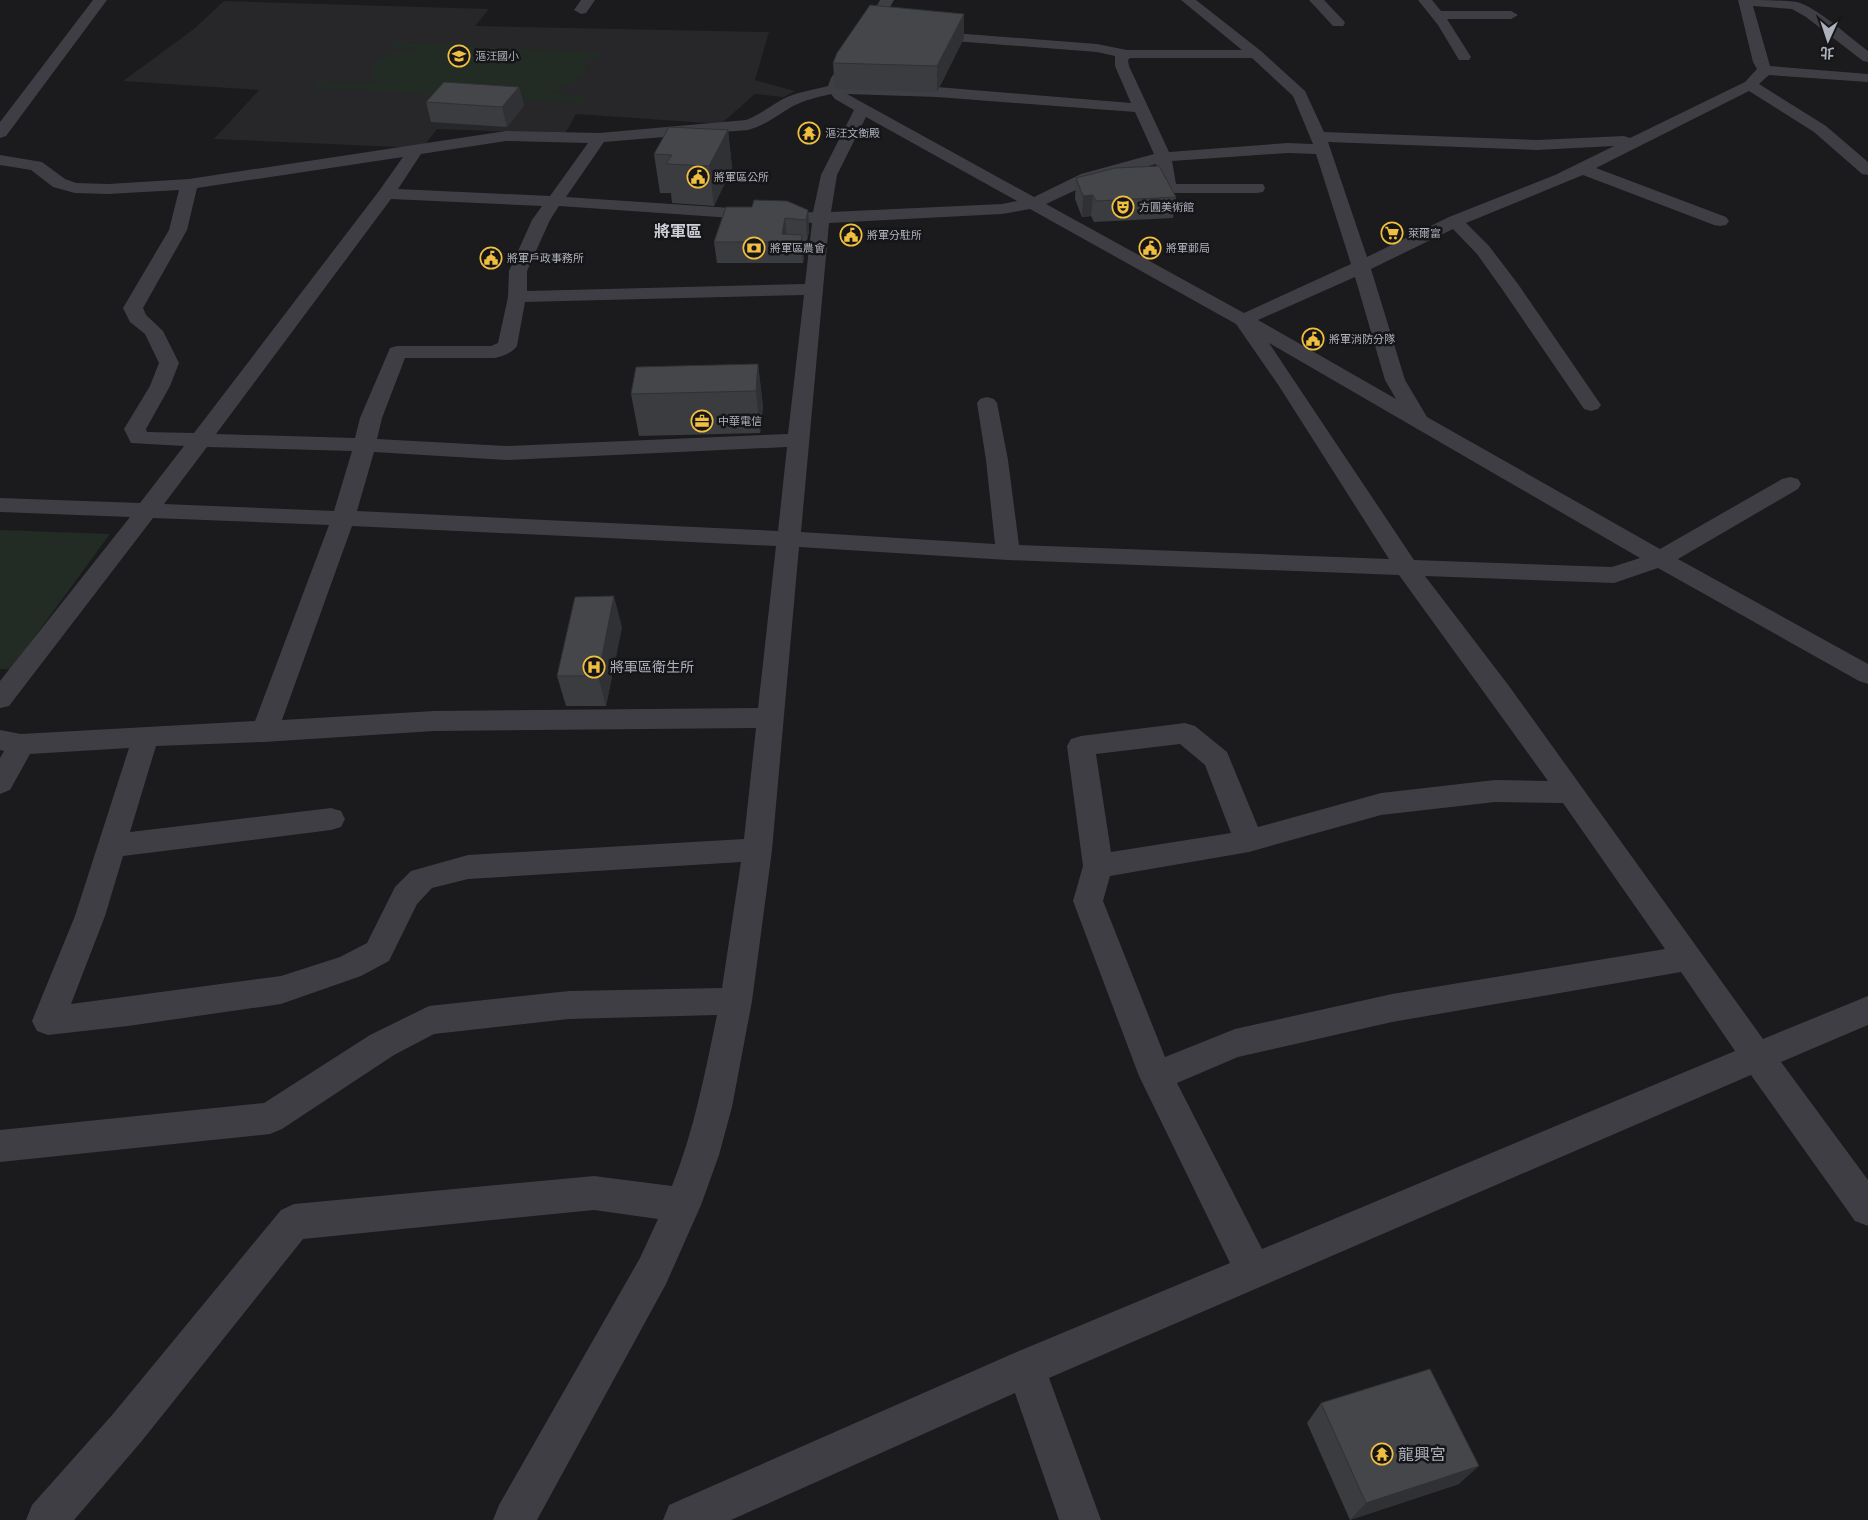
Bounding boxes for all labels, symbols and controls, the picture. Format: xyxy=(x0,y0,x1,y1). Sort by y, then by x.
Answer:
north arrow xyxy=(1803,15,1853,65)
school or university icon: 漚汪國小 xyxy=(447,44,471,68)
text: 北 xyxy=(1820,44,1835,62)
place label: 漚汪國小 xyxy=(475,49,519,63)
temple icon: 漚汪文衡殿 xyxy=(797,121,821,145)
place label: 漚汪文衡殿 xyxy=(825,126,880,140)
public building icon: 將軍區公所 xyxy=(686,165,710,189)
place label: 將軍區公所 xyxy=(714,170,769,184)
theatre icon: 方圓美術館 xyxy=(1111,195,1135,219)
place label: 方圓美術館 xyxy=(1139,200,1194,214)
district label: 將軍區 xyxy=(654,220,702,242)
supermarket icon: 萊爾富 xyxy=(1380,221,1404,245)
public building icon: 將軍分駐所 xyxy=(839,223,863,247)
place label: 萊爾富 xyxy=(1408,226,1441,240)
place label: 將軍分駐所 xyxy=(867,228,922,242)
bank icon: 將軍區農會 xyxy=(742,236,766,260)
public building icon: 將軍郵局 xyxy=(1138,236,1162,260)
place label: 將軍區農會 xyxy=(770,241,825,255)
place label: 將軍郵局 xyxy=(1166,241,1210,255)
public building icon: 將軍戶政事務所 xyxy=(479,246,503,270)
place label: 將軍戶政事務所 xyxy=(507,251,584,265)
public building icon: 將軍消防分隊 xyxy=(1301,327,1325,351)
place label: 將軍消防分隊 xyxy=(1329,332,1395,346)
office icon: 中華電信 xyxy=(690,409,714,433)
place label: 中華電信 xyxy=(718,414,762,428)
hospital icon: 將軍區衛生所 xyxy=(582,655,606,679)
place label: 將軍區衛生所 xyxy=(610,658,694,676)
temple icon: 龍興宮 xyxy=(1370,1442,1394,1466)
place label: 龍興宮 xyxy=(1398,1443,1446,1465)

